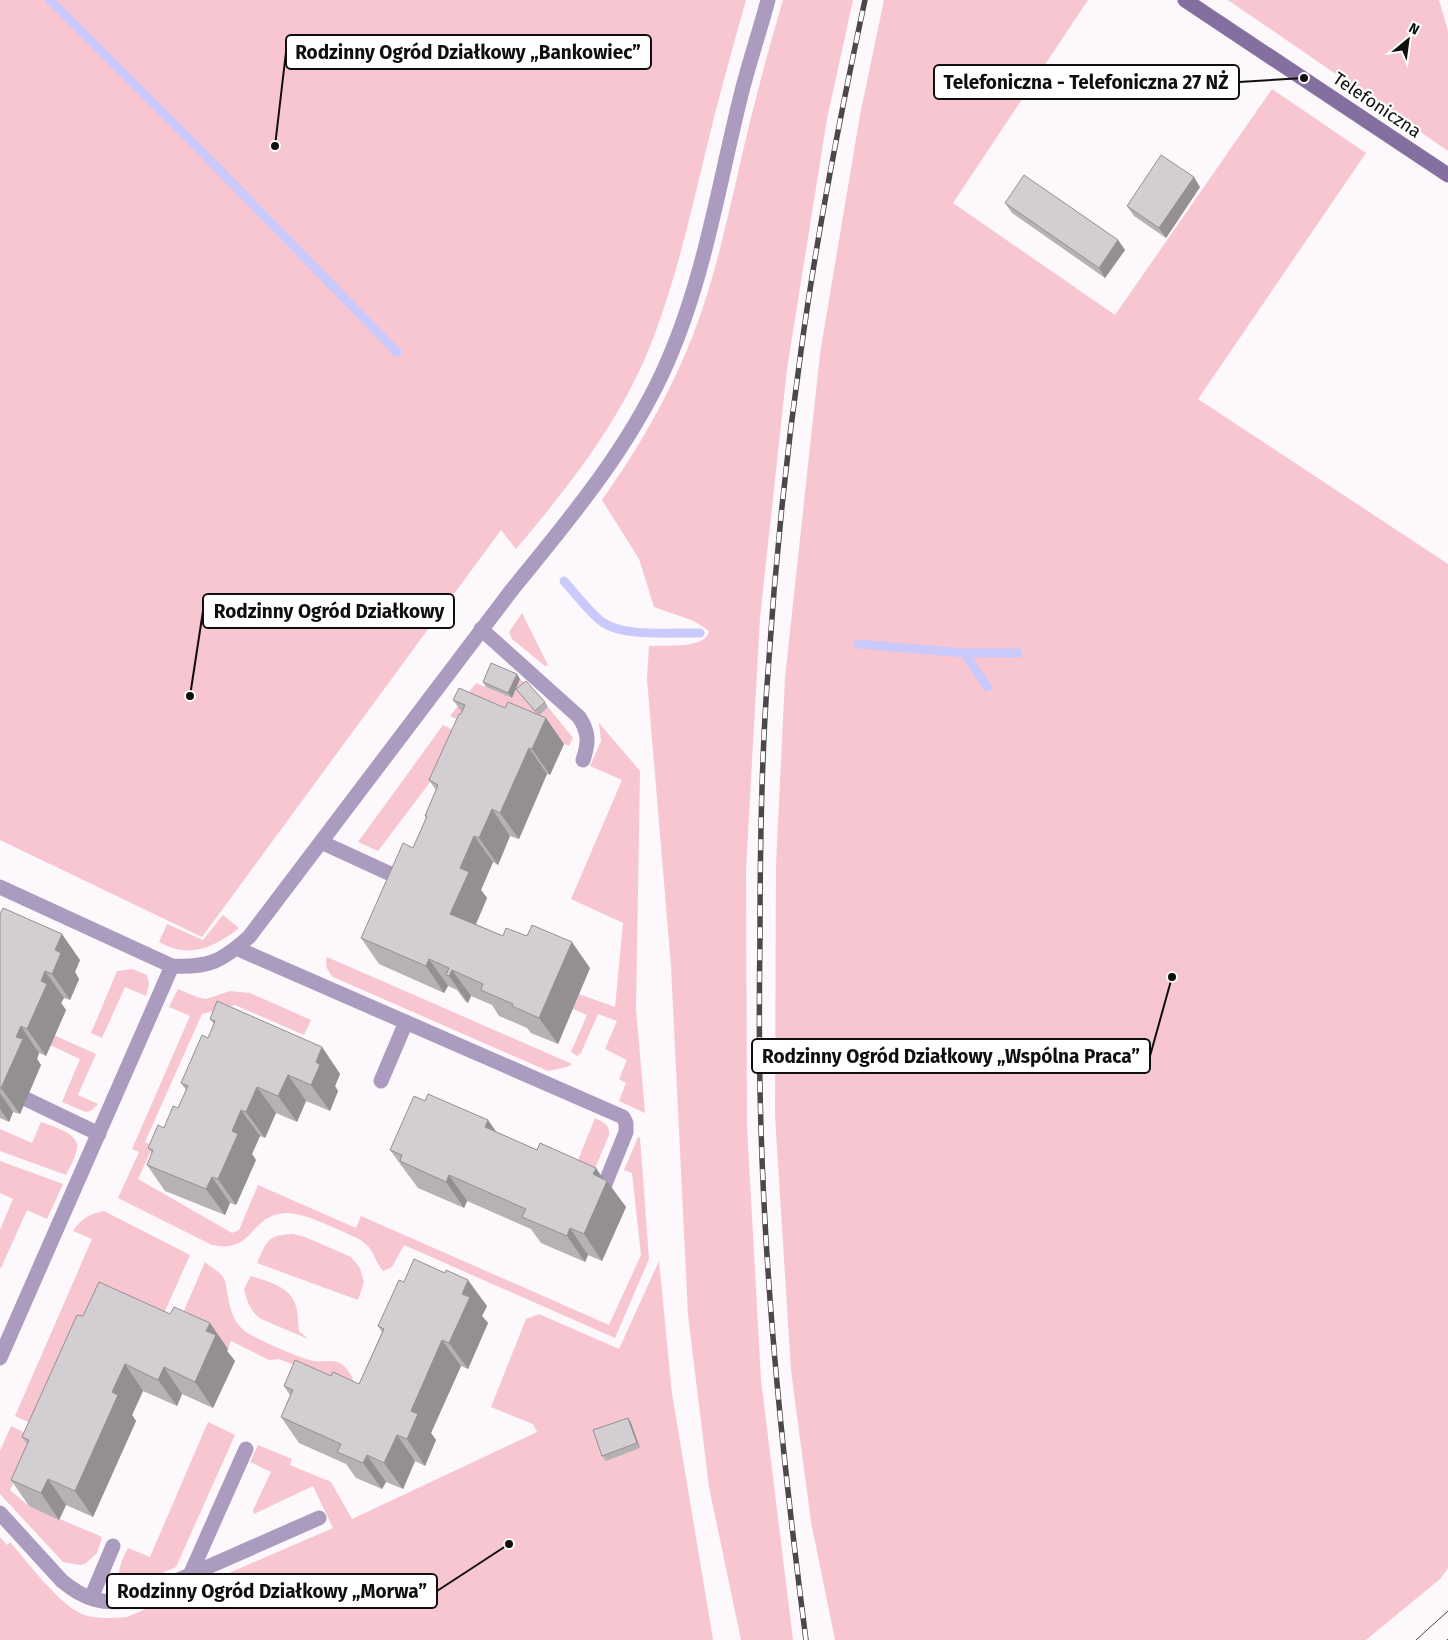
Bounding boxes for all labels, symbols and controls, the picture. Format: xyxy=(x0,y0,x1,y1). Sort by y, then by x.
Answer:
north arrow xyxy=(1383,15,1433,65)
text: N xyxy=(1406,19,1422,39)
callout: Rodzinny Ogród Działkowy „Bankowiec” xyxy=(286,35,651,69)
text: Rodzinny Ogród Działkowy „Bankowiec” xyxy=(295,41,641,64)
callout: Telefoniczna - Telefoniczna 27 NŻ xyxy=(934,65,1239,99)
street label: Telefoniczna xyxy=(1329,67,1425,143)
text: Telefoniczna - Telefoniczna 27 NŻ xyxy=(943,70,1229,94)
callout: Rodzinny Ogród Działkowy xyxy=(203,594,454,628)
text: Rodzinny Ogród Działkowy xyxy=(214,600,444,623)
callout: Rodzinny Ogród Działkowy „Wspólna Praca” xyxy=(752,1039,1150,1073)
text: Rodzinny Ogród Działkowy „Wspólna Praca” xyxy=(762,1045,1140,1068)
callout: Rodzinny Ogród Działkowy „Morwa” xyxy=(107,1574,437,1608)
text: Rodzinny Ogród Działkowy „Morwa” xyxy=(117,1580,427,1603)

